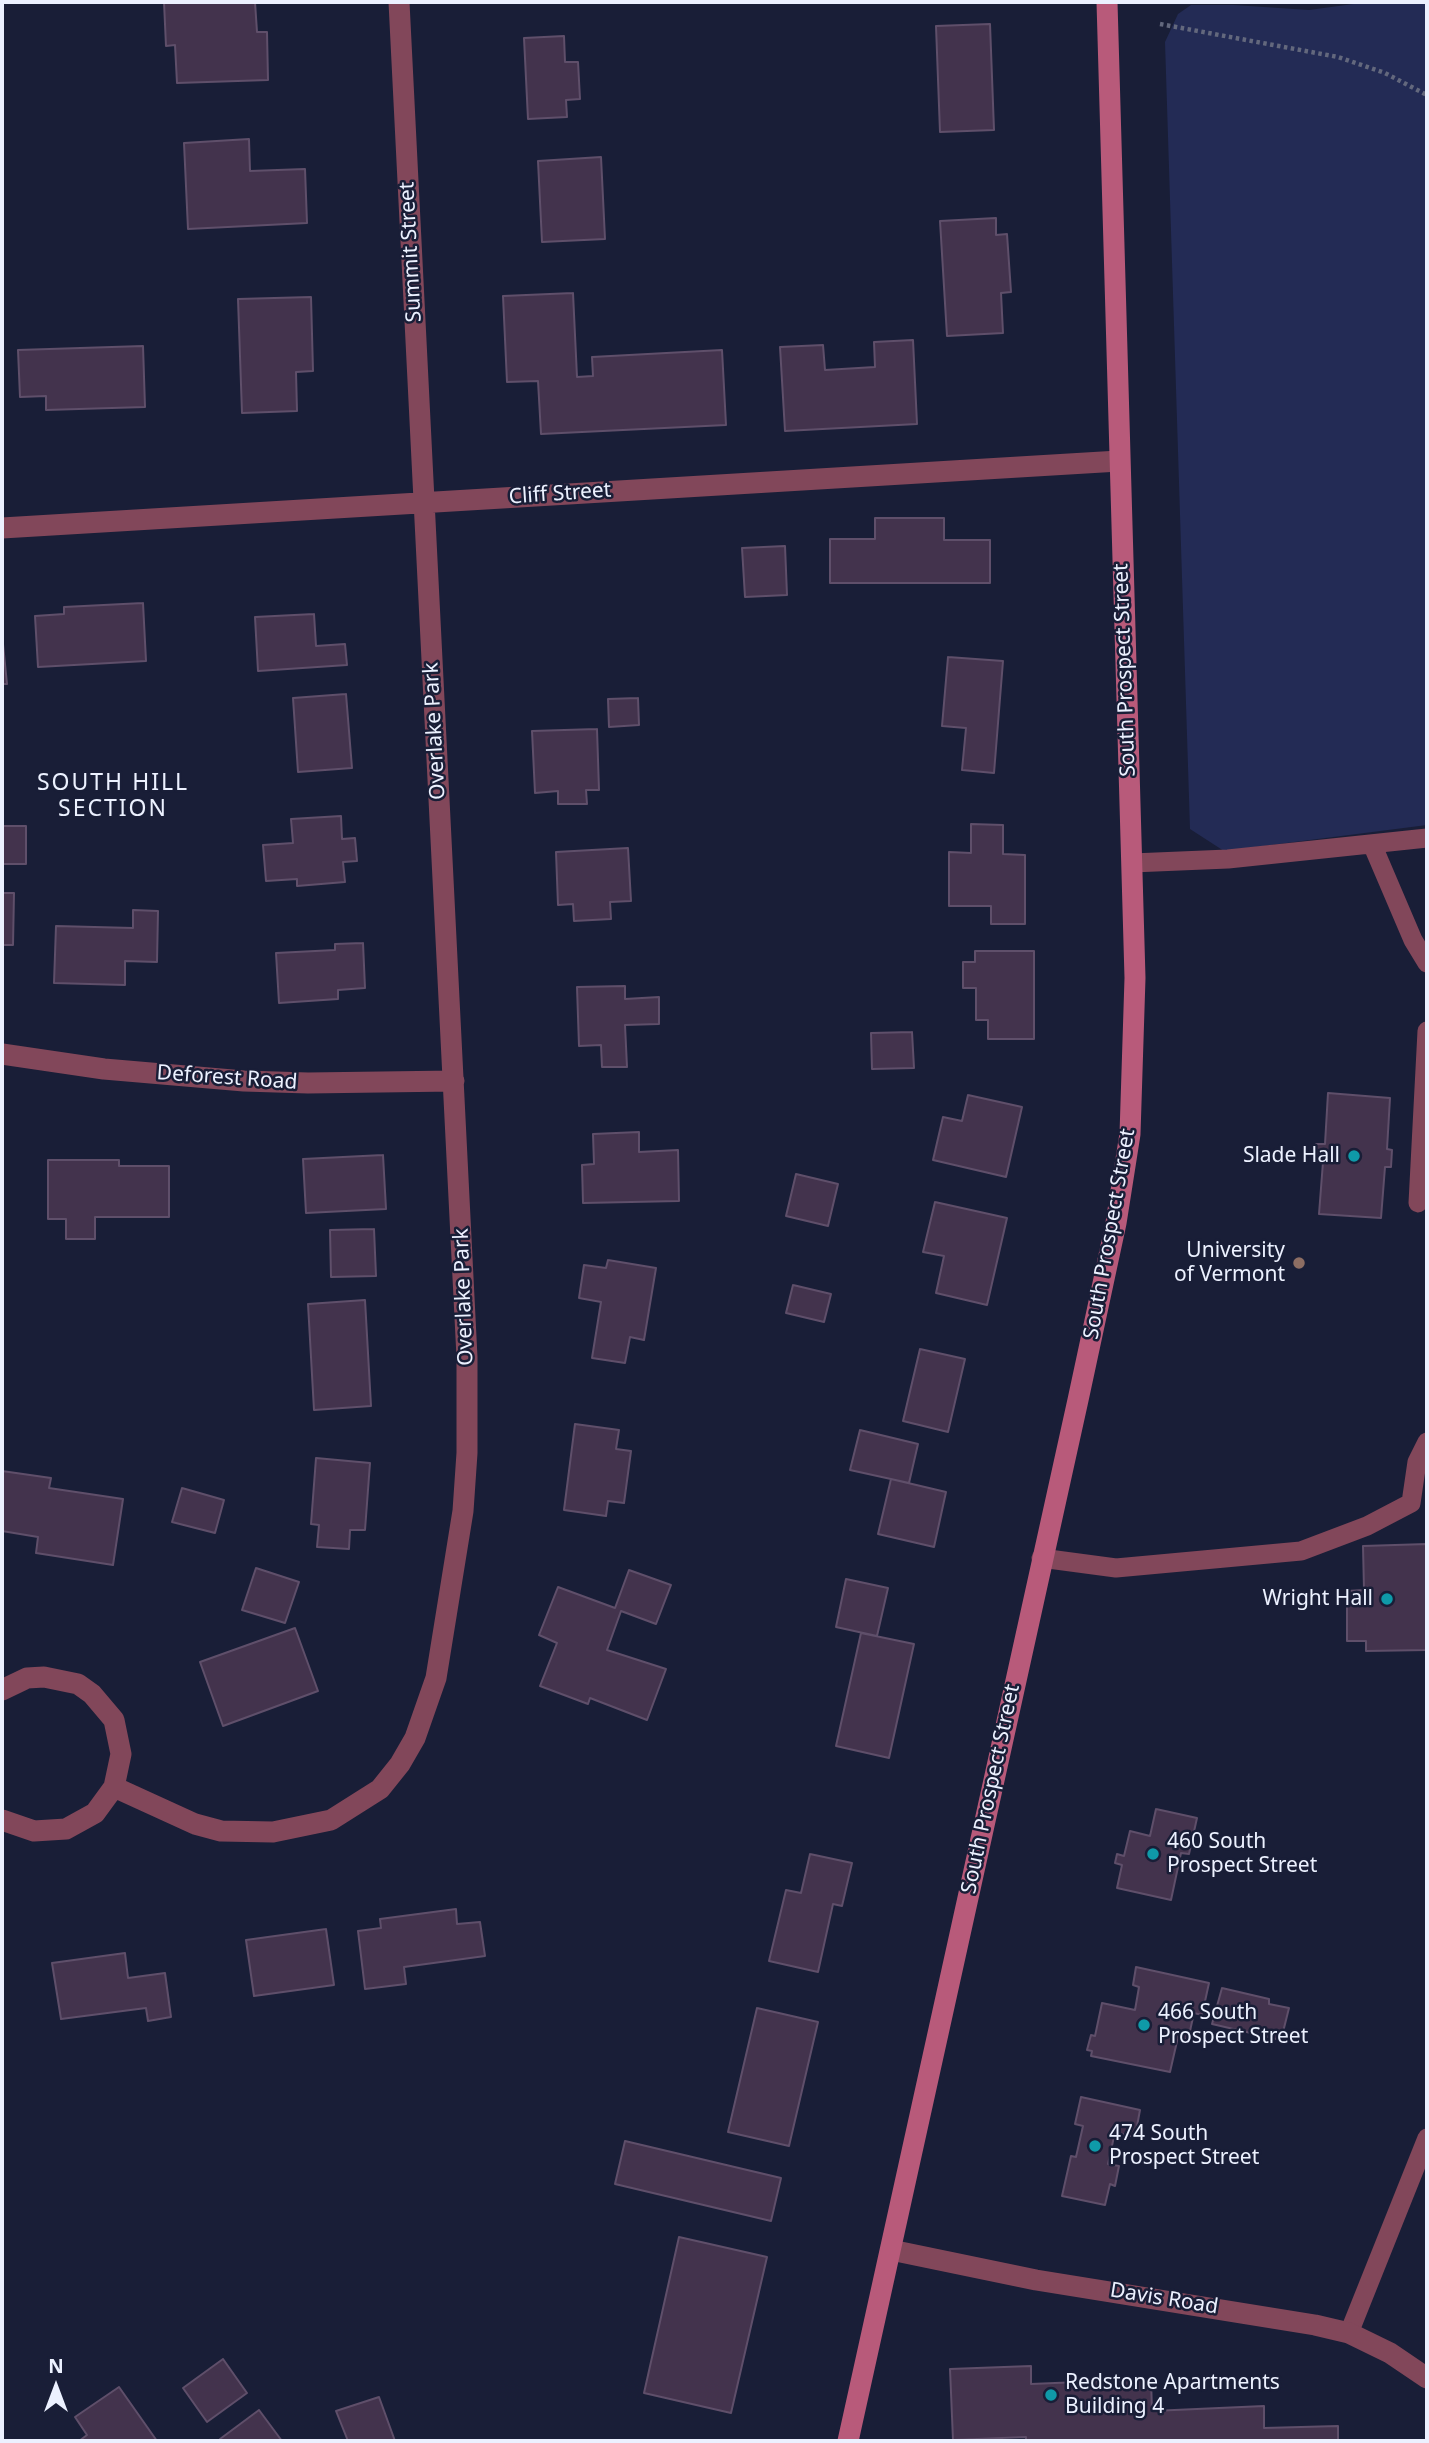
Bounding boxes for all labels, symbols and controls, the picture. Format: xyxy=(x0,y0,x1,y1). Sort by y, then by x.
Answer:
street label: Summit Street xyxy=(395,181,427,323)
street label: Cliff Street xyxy=(508,478,612,510)
street label: South Prospect Street xyxy=(1109,563,1141,777)
street label: Overlake Park xyxy=(419,662,451,800)
district label: SOUTH HILL SECTION xyxy=(38,769,188,823)
street label: Deforest Road xyxy=(156,1061,298,1095)
street label: South Prospect Street xyxy=(1079,1127,1141,1341)
place label: Slade Hall xyxy=(1243,1143,1340,1169)
marker: Slade Hall xyxy=(1346,1148,1362,1164)
street label: Overlake Park xyxy=(449,1228,479,1366)
place label: University of Vermont xyxy=(1174,1238,1285,1288)
marker: University of Vermont xyxy=(1291,1255,1307,1271)
place label: Wright Hall xyxy=(1262,1586,1373,1612)
marker: Wright Hall xyxy=(1379,1591,1395,1607)
street label: South Prospect Street xyxy=(956,1682,1026,1896)
place label: 460 South Prospect Street xyxy=(1167,1829,1317,1879)
marker: 460 South Prospect Street xyxy=(1145,1846,1161,1862)
place label: 466 South Prospect Street xyxy=(1158,2000,1308,2050)
marker: 466 South Prospect Street xyxy=(1136,2017,1152,2033)
place label: 474 South Prospect Street xyxy=(1109,2121,1259,2171)
marker: 474 South Prospect Street xyxy=(1087,2138,1103,2154)
street label: Davis Road xyxy=(1108,2278,1220,2320)
north arrow xyxy=(21,2352,91,2422)
text: N xyxy=(48,2353,64,2379)
place label: Redstone Apartments Building 4 xyxy=(1065,2370,1280,2420)
marker: Redstone Apartments Building 4 xyxy=(1043,2387,1059,2403)

